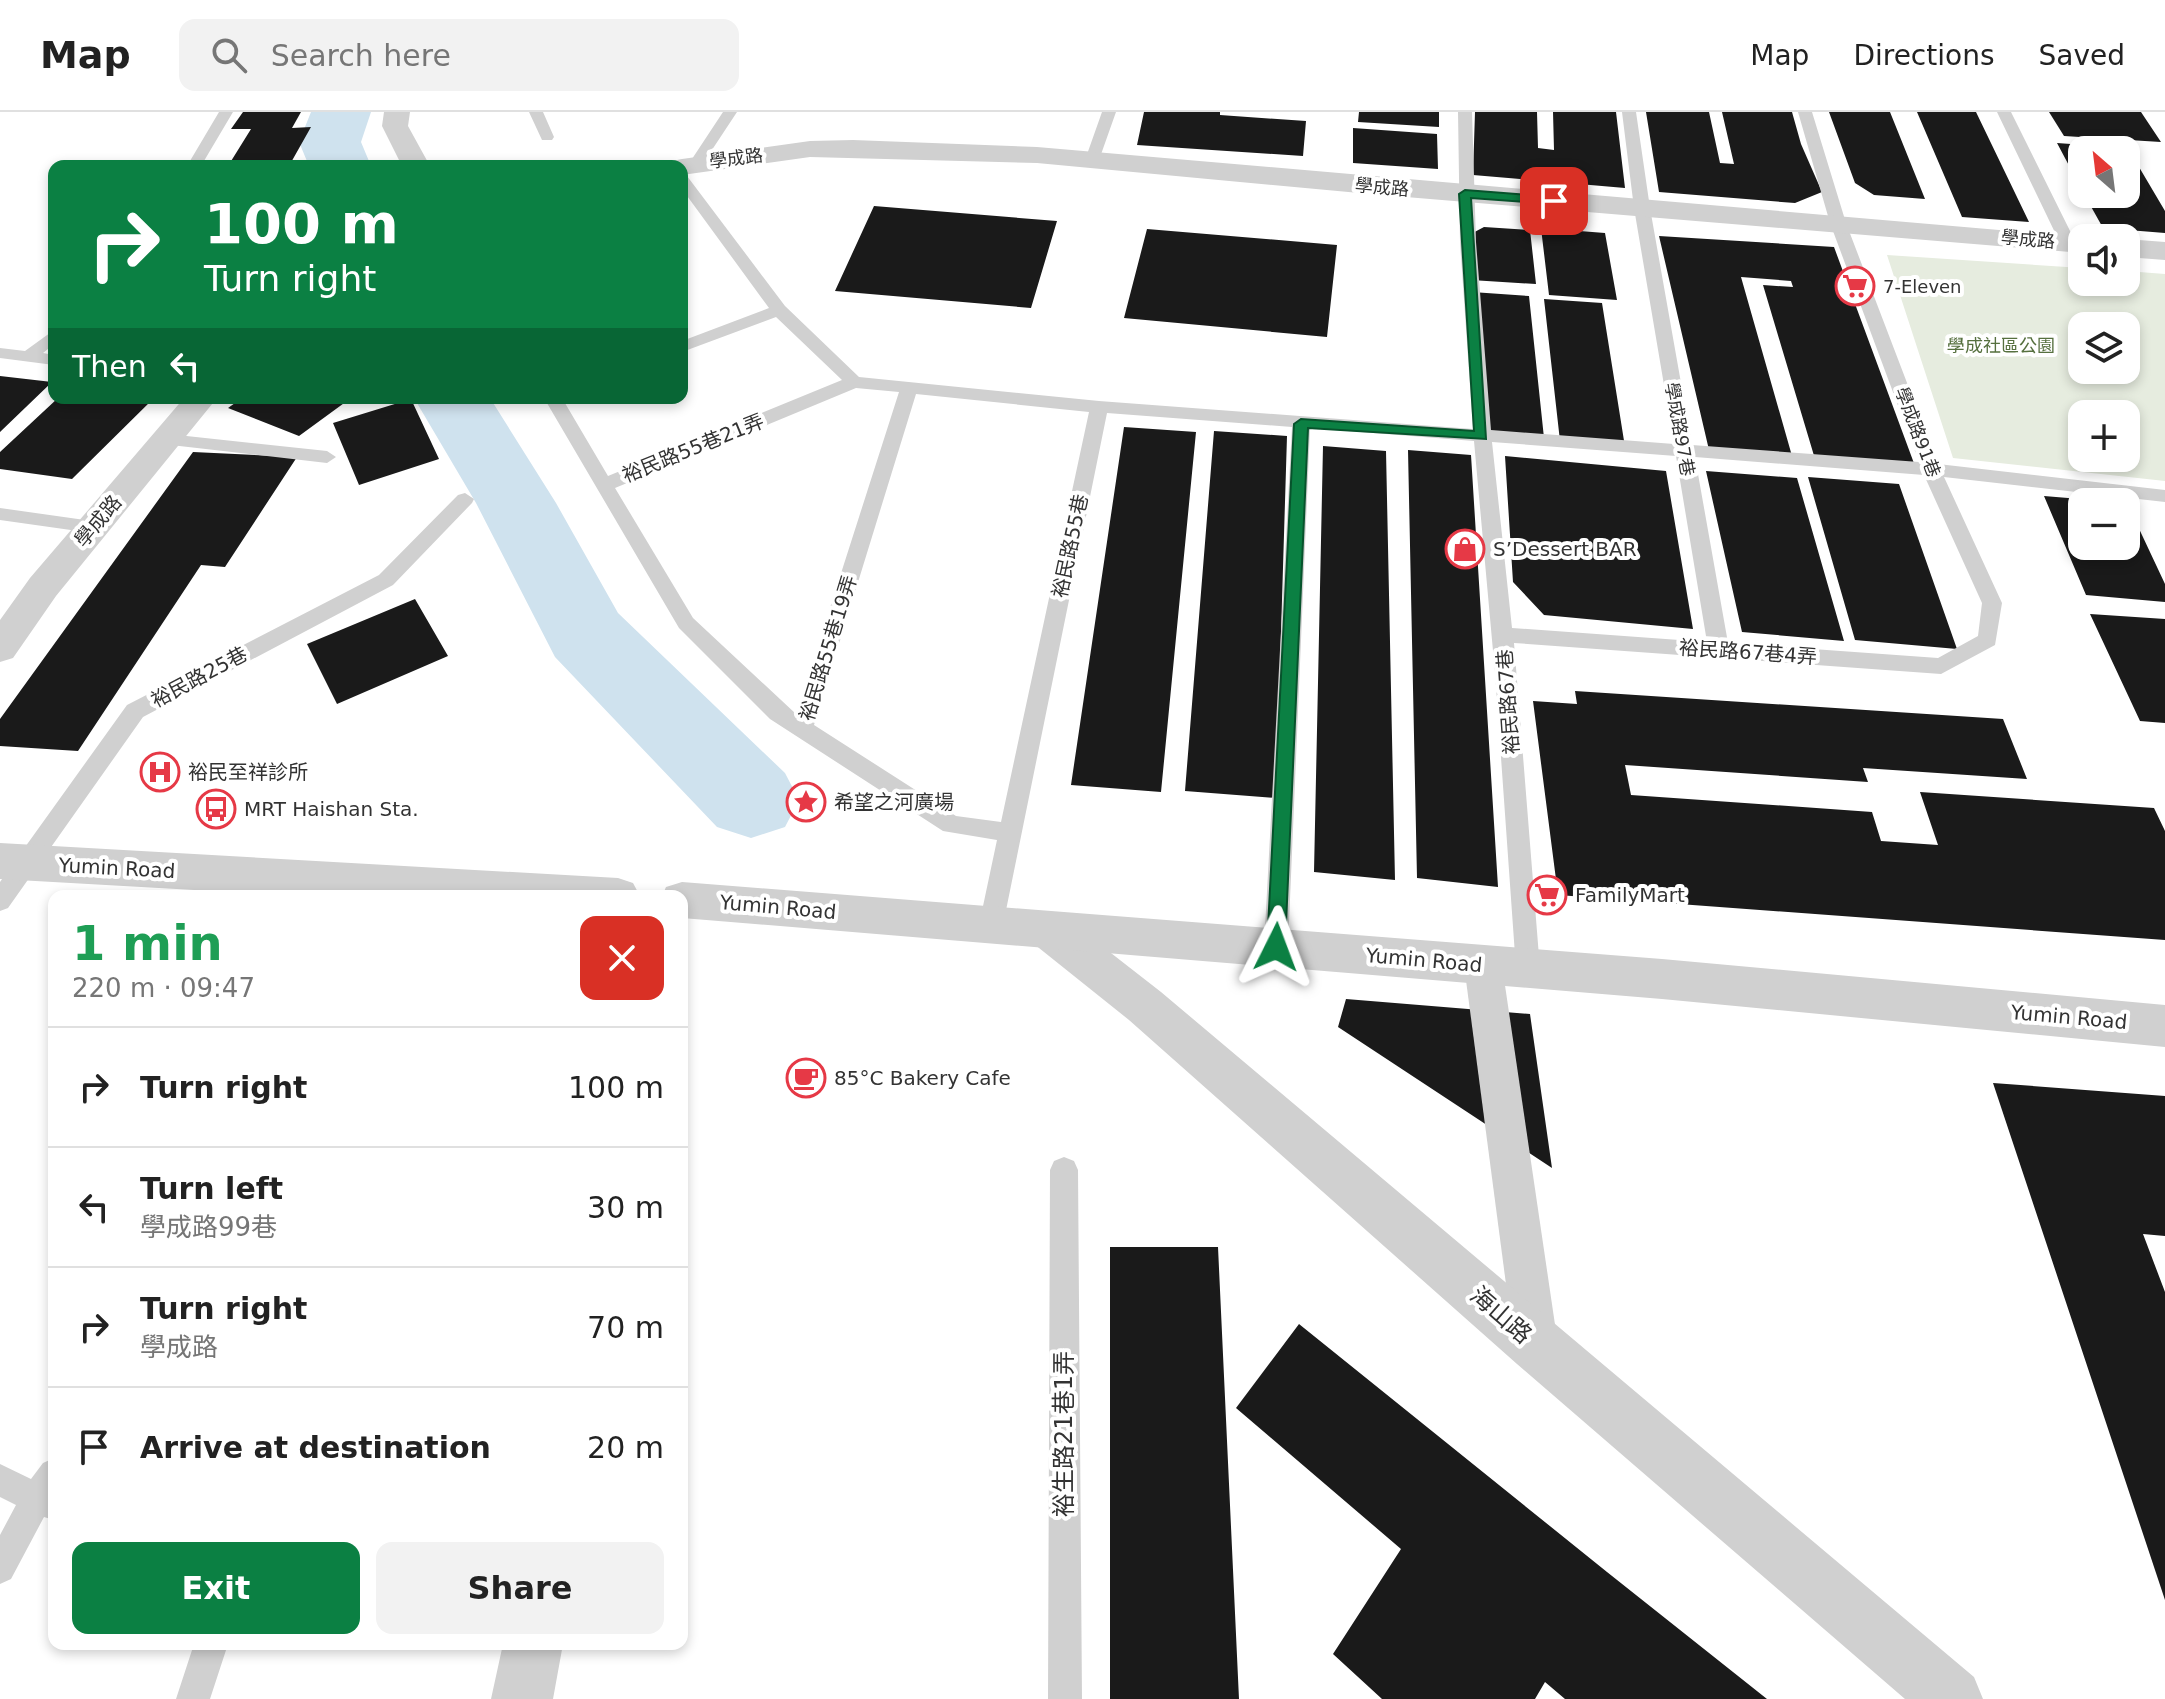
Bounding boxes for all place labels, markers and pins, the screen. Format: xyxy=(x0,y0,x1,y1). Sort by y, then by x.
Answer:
pin xyxy=(1520,167,1588,235)
supermarket icon: 7-Eleven xyxy=(1834,265,1876,307)
place label: 7-Eleven xyxy=(1883,276,1962,297)
shop icon: S’Dessert BAR xyxy=(1444,528,1486,570)
place label: S’Dessert BAR xyxy=(1493,537,1637,561)
hospital icon: 裕民至祥診所 xyxy=(139,751,181,793)
place label: 裕民至祥診所 xyxy=(188,760,308,784)
place icon: 希望之河廣場 xyxy=(785,781,827,823)
bus stop icon: MRT Haishan Sta. xyxy=(195,788,237,830)
place label: 希望之河廣場 xyxy=(834,790,954,814)
place label: MRT Haishan Sta. xyxy=(244,797,419,821)
supermarket icon: FamilyMart xyxy=(1526,874,1568,916)
place label: FamilyMart xyxy=(1575,883,1685,907)
cafe icon: 85°C Bakery Cafe xyxy=(785,1057,827,1099)
place label: 85°C Bakery Cafe xyxy=(834,1066,1011,1090)

